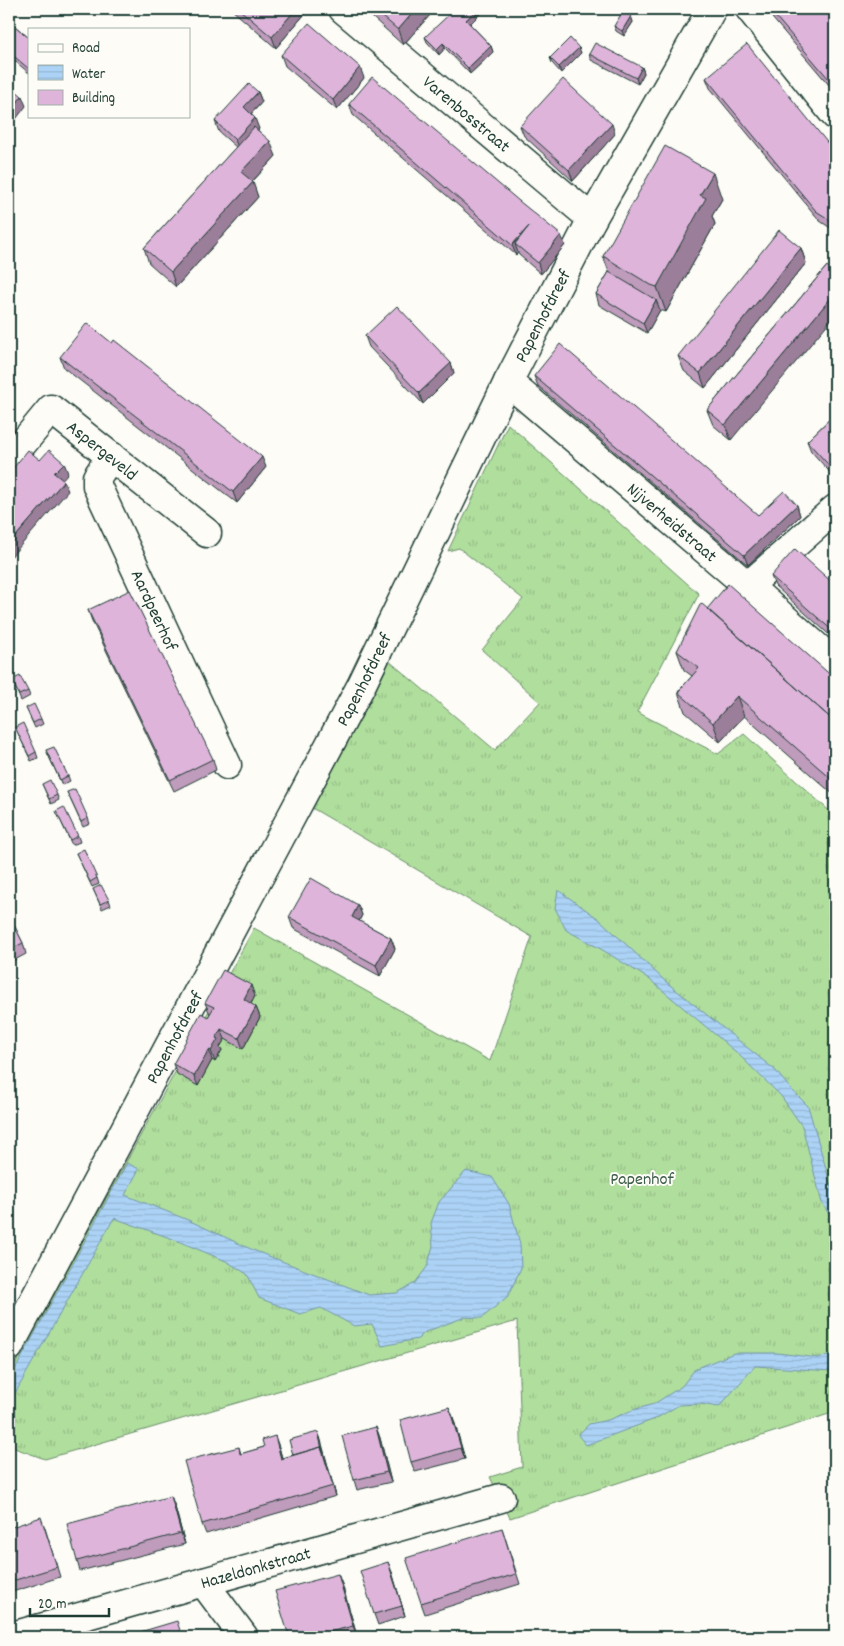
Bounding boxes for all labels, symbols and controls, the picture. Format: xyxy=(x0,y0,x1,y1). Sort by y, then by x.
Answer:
legend xyxy=(28,28,190,118)
text: Road xyxy=(72,38,100,60)
text: Water xyxy=(72,64,106,86)
street label: Varenbosstraat xyxy=(416,71,515,160)
text: Building xyxy=(72,88,115,110)
street label: Papenhofdreef xyxy=(510,266,579,368)
street label: Aspergeveld xyxy=(60,416,142,488)
street label: Nijverheidstraat xyxy=(620,478,722,570)
street label: Aardpeerhof xyxy=(123,566,182,656)
street label: Papenhofdreef xyxy=(332,629,400,731)
street label: Papenhofdreef xyxy=(141,987,211,1089)
park label: Papenhof xyxy=(610,1168,675,1193)
street label: Hazeldonkstraat xyxy=(198,1542,314,1597)
scale bar xyxy=(30,1586,109,1618)
text: 20 m xyxy=(38,1594,66,1616)

